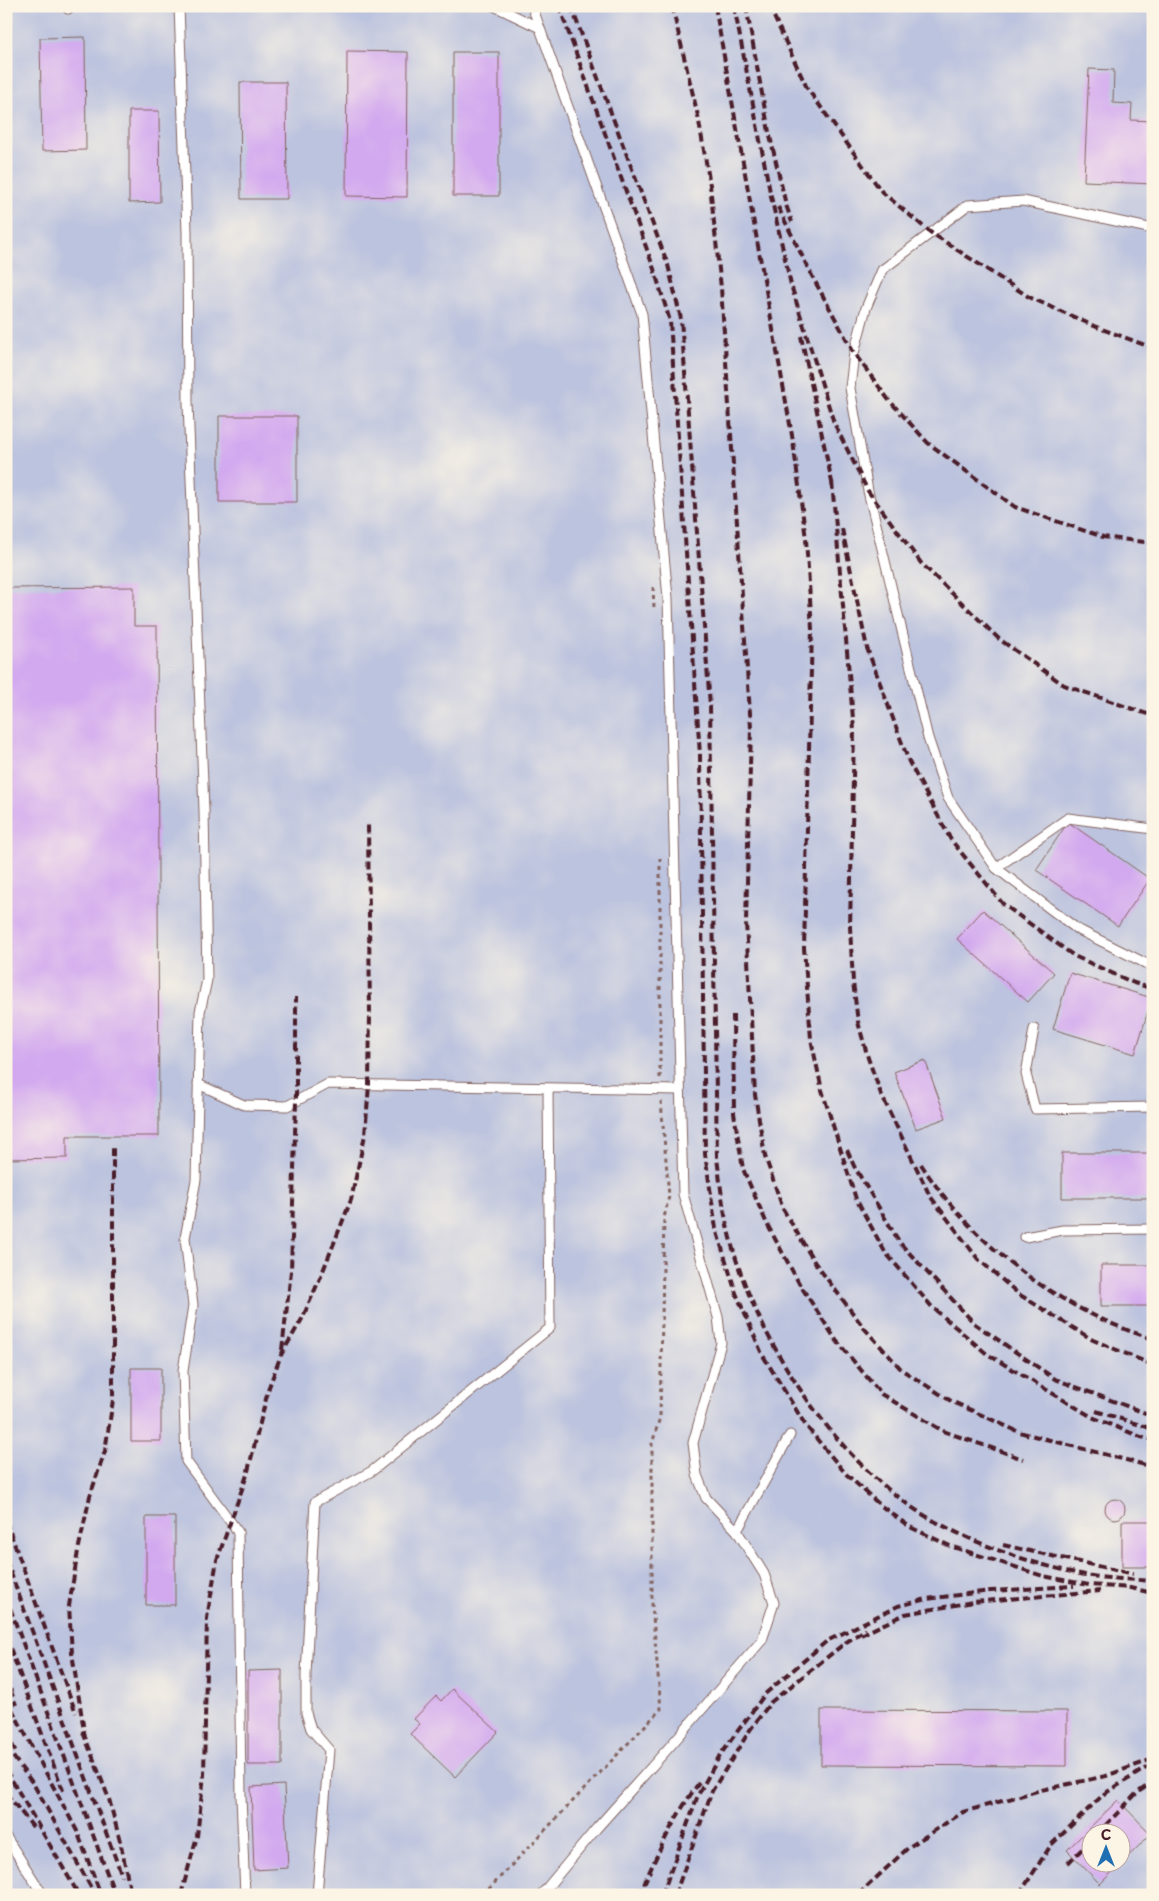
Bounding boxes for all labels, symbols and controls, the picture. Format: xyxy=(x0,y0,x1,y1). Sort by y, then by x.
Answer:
north arrow xyxy=(1082,1824,1132,1874)
text: С xyxy=(1101,1824,1111,1845)

